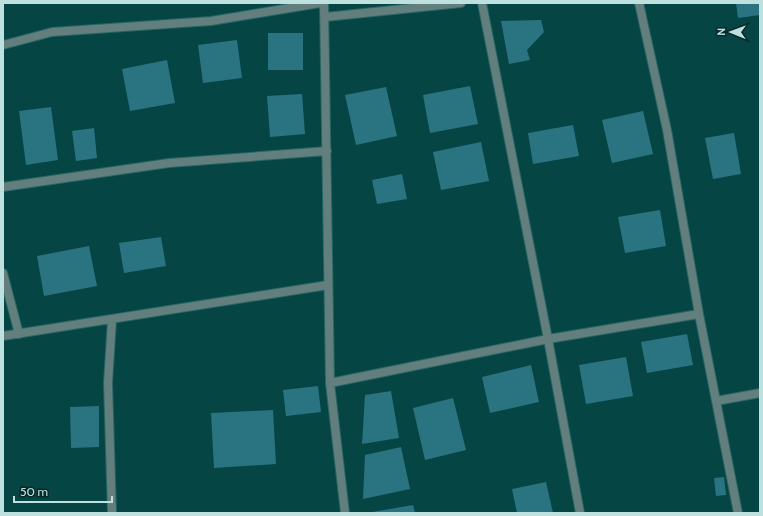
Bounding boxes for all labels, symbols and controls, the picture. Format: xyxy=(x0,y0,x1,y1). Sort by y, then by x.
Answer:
north arrow xyxy=(711,12,751,52)
text: N xyxy=(714,28,728,36)
scale bar xyxy=(14,478,112,504)
text: 50 m xyxy=(20,484,48,499)

